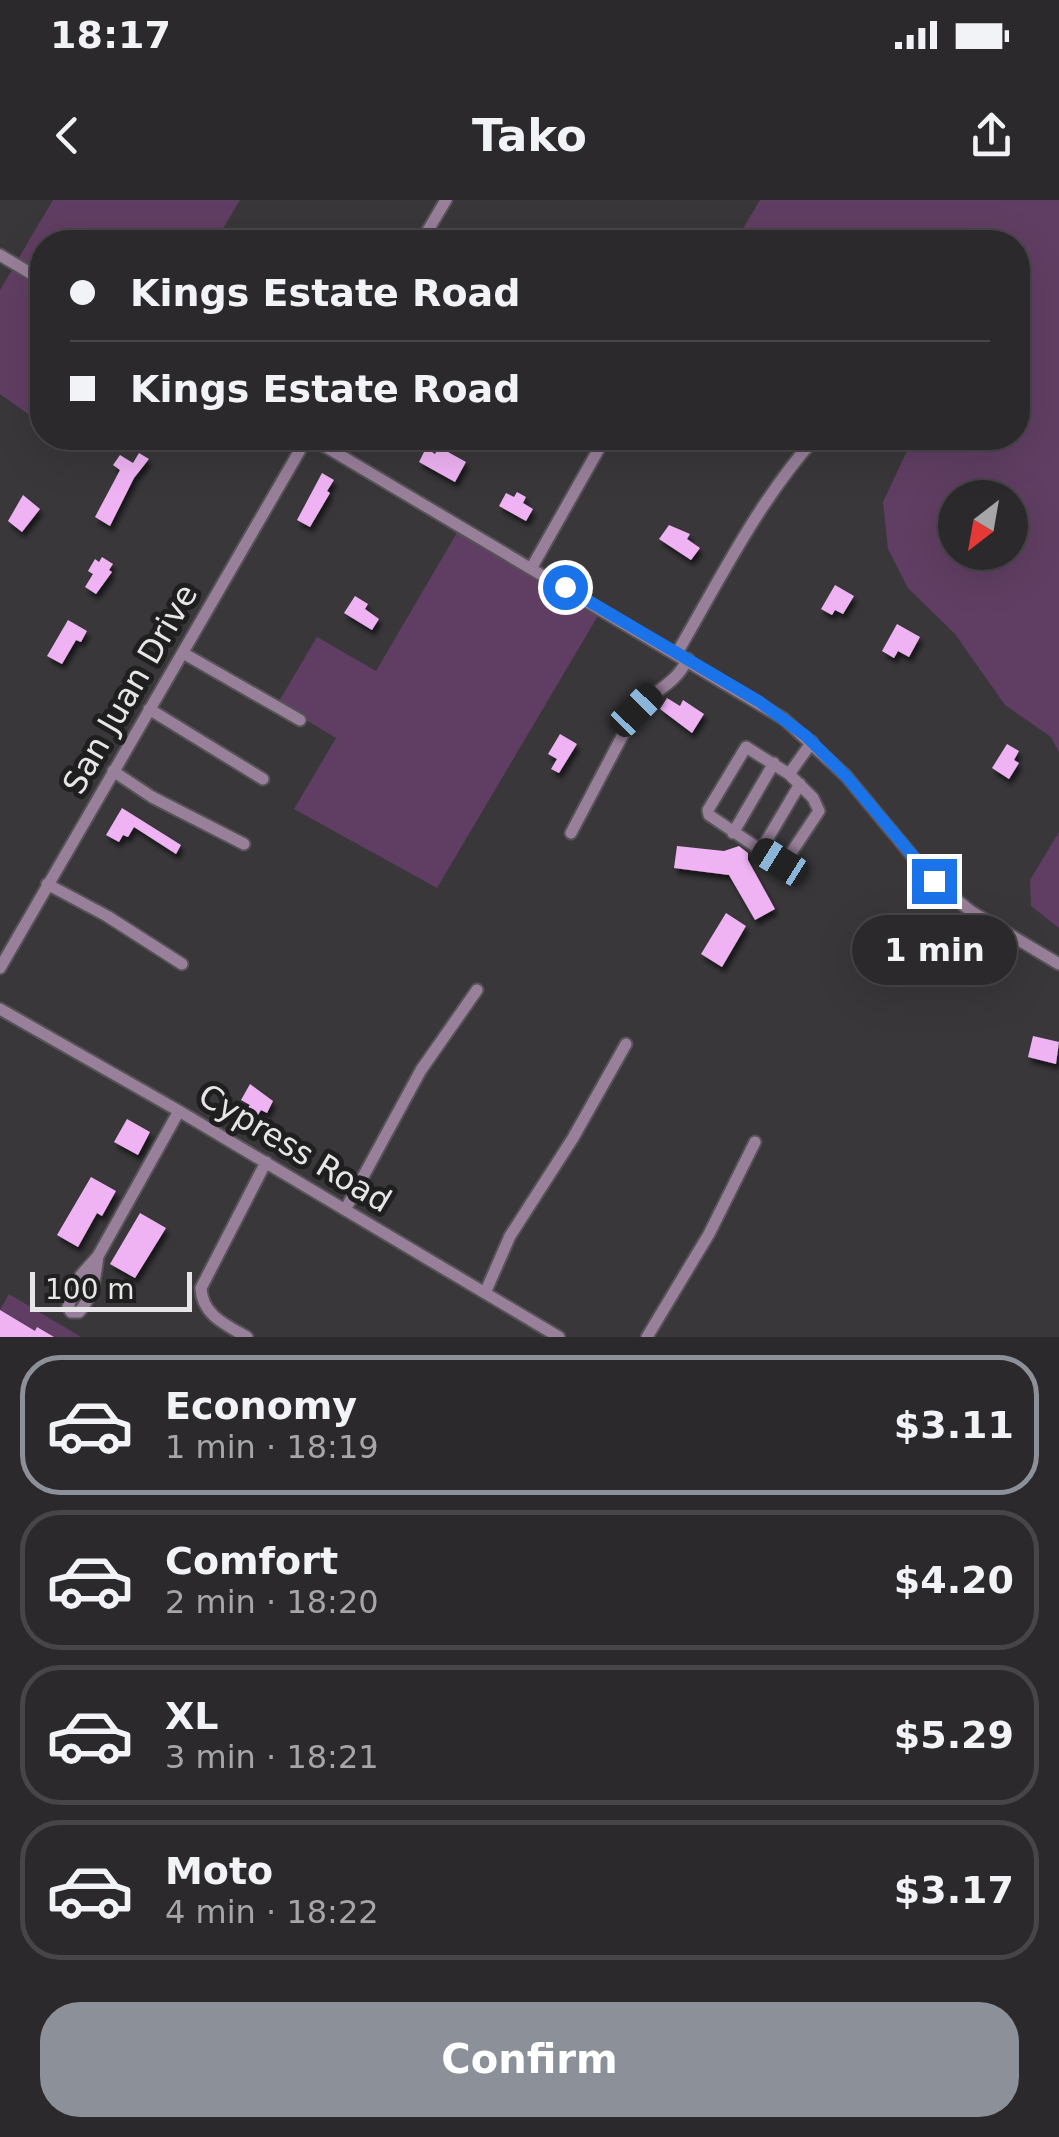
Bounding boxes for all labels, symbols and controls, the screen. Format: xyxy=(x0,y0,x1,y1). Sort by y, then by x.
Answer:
text: 18:17 xyxy=(50,13,171,57)
icon: back xyxy=(40,108,95,163)
icon: share xyxy=(964,108,1019,163)
text: Tako xyxy=(472,109,587,162)
text: Kings Estate Road xyxy=(130,271,520,315)
text: Kings Estate Road xyxy=(130,367,520,411)
north arrow xyxy=(938,480,1028,570)
map controls xyxy=(938,480,1028,570)
route start xyxy=(543,565,588,610)
street label: San Juan Drive xyxy=(55,578,205,800)
car xyxy=(604,678,668,742)
car xyxy=(747,833,813,891)
route end xyxy=(912,859,957,904)
callout: 1 min xyxy=(852,916,1016,986)
text: 1 min xyxy=(884,931,985,969)
street label: Cypress Road xyxy=(192,1076,398,1220)
scale bar xyxy=(30,1267,192,1312)
text: 100 m xyxy=(45,1273,135,1306)
icon: car xyxy=(45,1380,135,1470)
text: Economy xyxy=(165,1384,357,1428)
text: $3.11 xyxy=(894,1403,1014,1447)
text: 1 min · 18:19 xyxy=(165,1428,379,1466)
icon: car xyxy=(45,1535,135,1625)
text: Comfort xyxy=(165,1539,338,1583)
text: $4.20 xyxy=(894,1558,1014,1602)
text: 2 min · 18:20 xyxy=(165,1583,379,1621)
icon: car xyxy=(45,1690,135,1780)
text: XL xyxy=(165,1694,219,1738)
text: $5.29 xyxy=(894,1713,1014,1757)
text: 3 min · 18:21 xyxy=(165,1738,379,1776)
icon: car xyxy=(45,1845,135,1935)
text: Moto xyxy=(165,1849,273,1893)
text: $3.17 xyxy=(894,1868,1014,1912)
text: 4 min · 18:22 xyxy=(165,1893,379,1931)
button: Confirm xyxy=(40,2002,1019,2117)

